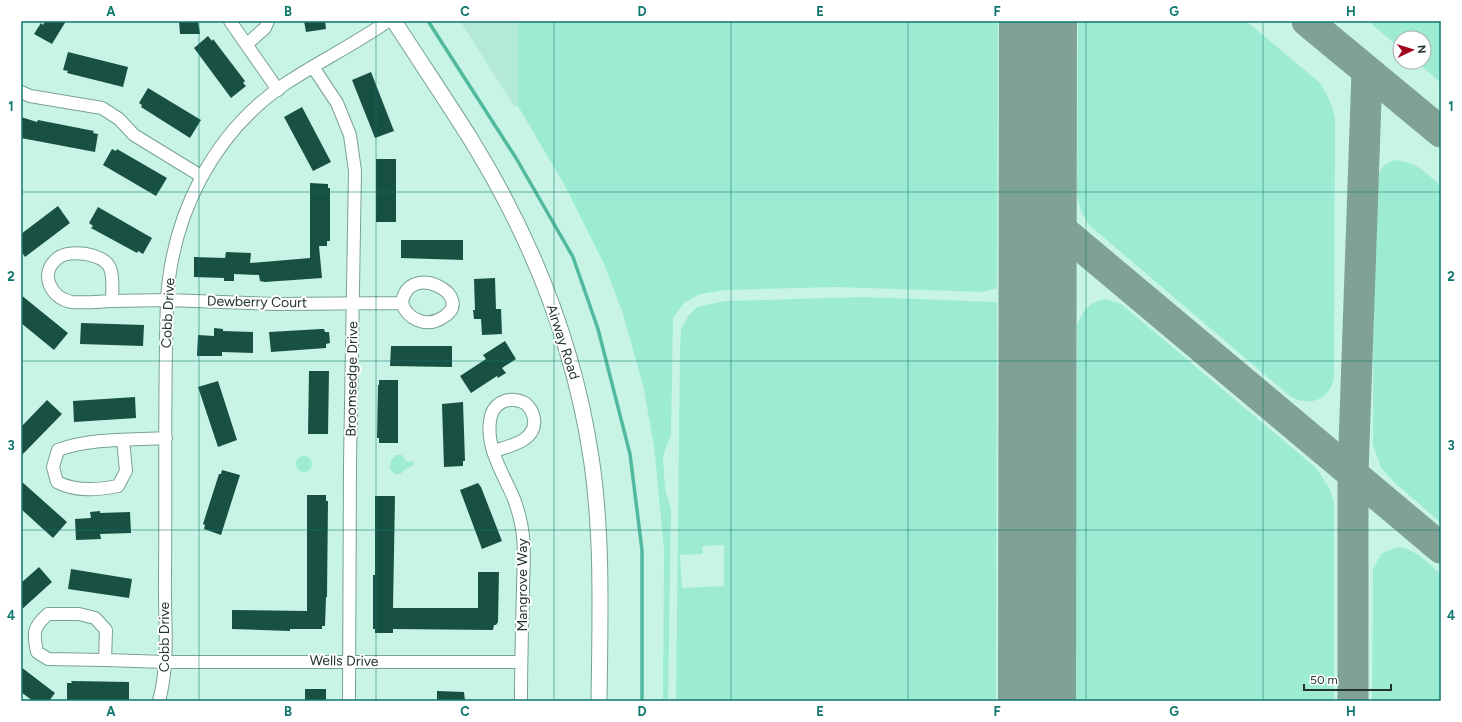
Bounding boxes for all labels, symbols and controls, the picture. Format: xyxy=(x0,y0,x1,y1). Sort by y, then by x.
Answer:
text: A xyxy=(106,4,116,19)
text: B xyxy=(284,4,292,19)
text: C xyxy=(460,4,470,19)
text: D xyxy=(637,4,647,19)
text: E xyxy=(816,4,824,19)
text: F xyxy=(993,4,1001,19)
text: G xyxy=(1169,4,1179,19)
text: H xyxy=(1346,4,1356,19)
north arrow xyxy=(1392,30,1432,70)
text: N xyxy=(1415,45,1428,54)
text: 1 xyxy=(8,99,14,114)
text: 1 xyxy=(1448,99,1454,114)
text: 2 xyxy=(7,269,15,284)
text: 2 xyxy=(1447,269,1455,284)
street label: Cobb Drive xyxy=(158,277,178,349)
street label: Dewberry Court xyxy=(207,293,307,311)
street label: Airway Road xyxy=(543,302,583,382)
street label: Broomsedge Drive xyxy=(342,321,362,437)
text: 3 xyxy=(7,438,15,453)
text: 3 xyxy=(1447,438,1455,453)
street label: Mangrove Way xyxy=(514,538,531,632)
street label: Cobb Drive xyxy=(156,601,173,672)
text: 4 xyxy=(7,608,15,623)
text: 4 xyxy=(1447,608,1455,623)
street label: Wells Drive xyxy=(309,652,379,670)
scale bar xyxy=(1304,666,1391,692)
text: 50 m xyxy=(1310,673,1338,687)
text: A xyxy=(106,704,116,719)
text: B xyxy=(284,704,292,719)
text: C xyxy=(460,704,470,719)
text: D xyxy=(637,704,647,719)
text: E xyxy=(816,704,824,719)
text: F xyxy=(993,704,1001,719)
text: G xyxy=(1169,704,1179,719)
text: H xyxy=(1346,704,1356,719)

